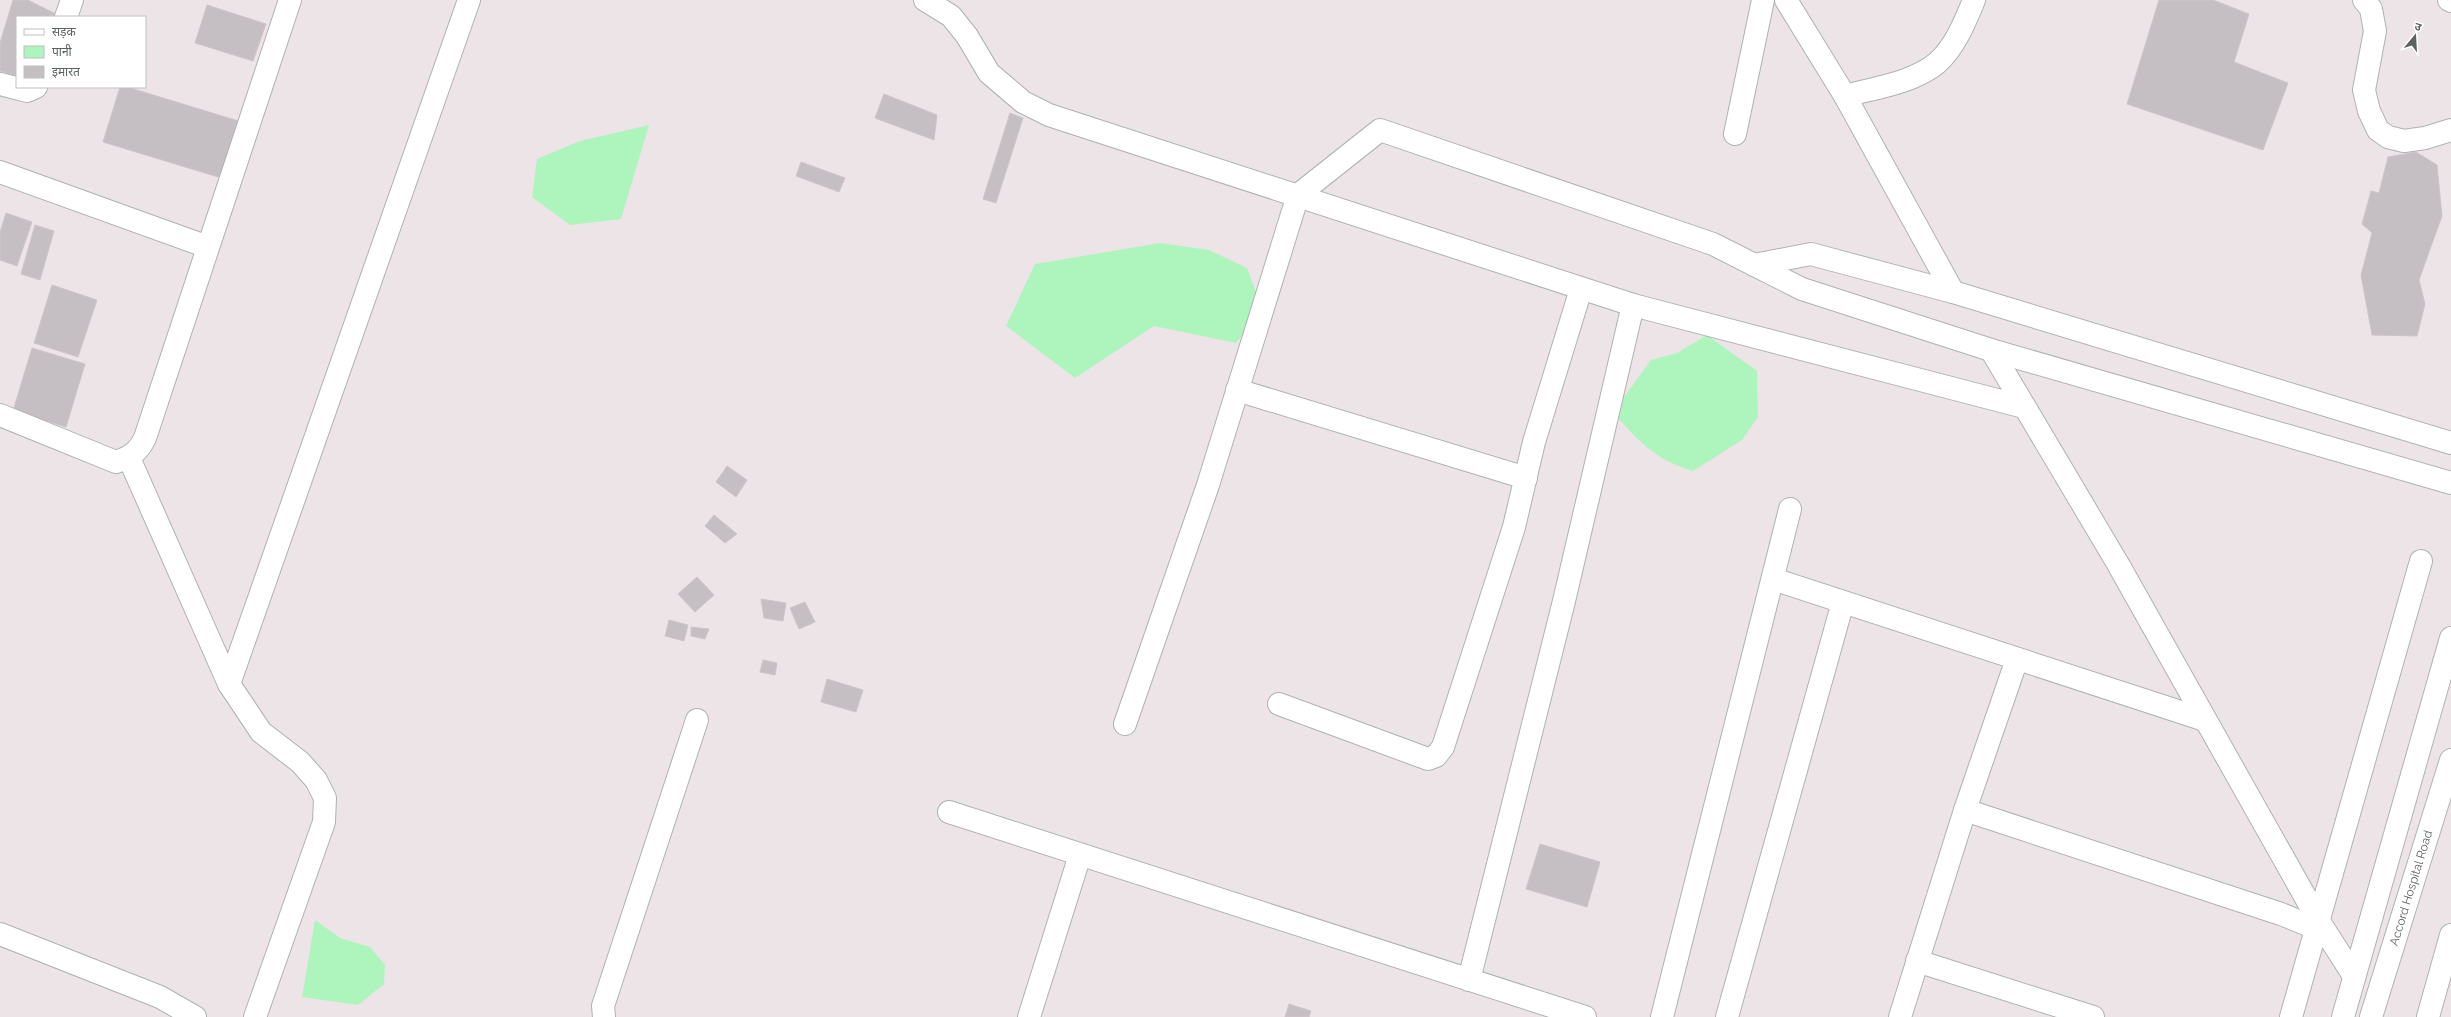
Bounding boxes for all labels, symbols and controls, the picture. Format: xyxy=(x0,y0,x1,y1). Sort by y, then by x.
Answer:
legend xyxy=(16,16,146,88)
north arrow xyxy=(2395,16,2435,56)
text: उ xyxy=(2413,20,2424,34)
text: सड़क xyxy=(52,25,77,39)
text: पानी xyxy=(52,44,73,59)
text: इमारत xyxy=(52,65,81,79)
street label: Accord Hospital Road xyxy=(2387,829,2435,947)

